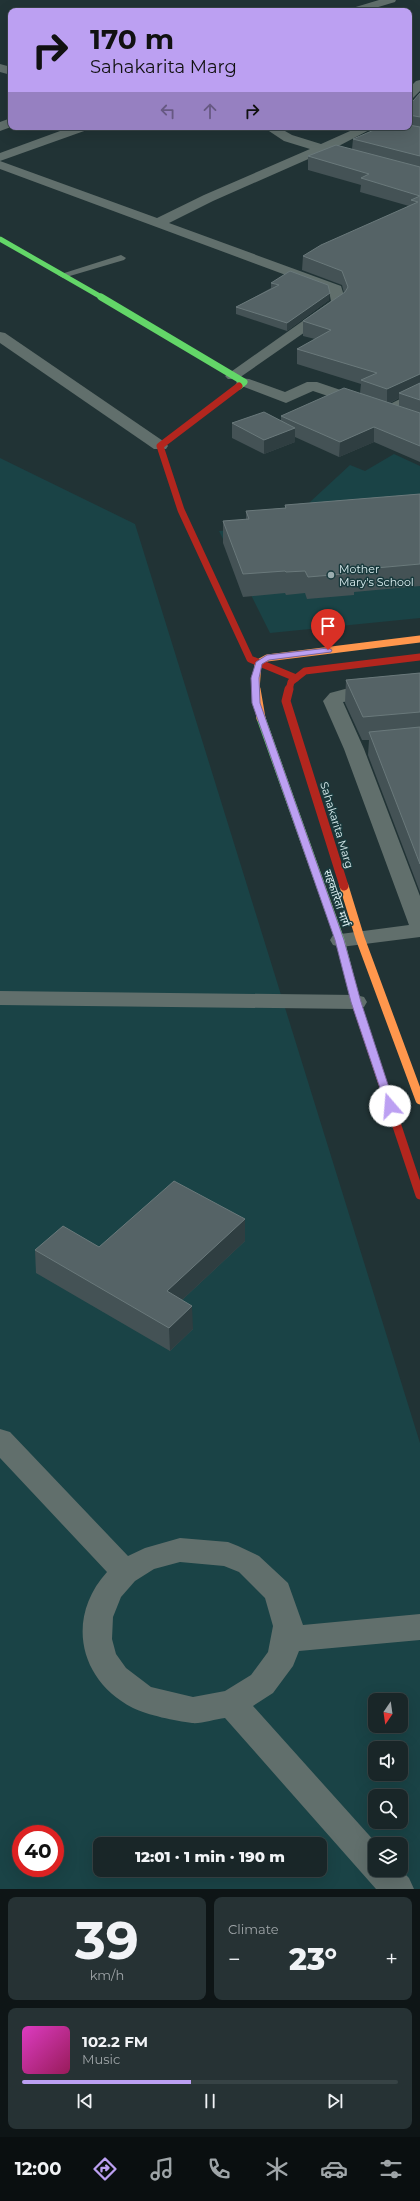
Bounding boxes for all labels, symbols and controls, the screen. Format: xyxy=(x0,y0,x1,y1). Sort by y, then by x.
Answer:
text: 170 m xyxy=(90,22,174,56)
icon: right xyxy=(24,24,76,76)
text: Sahakarita Marg xyxy=(90,56,237,78)
icon: left xyxy=(157,100,179,122)
icon: ahead xyxy=(199,100,221,122)
icon: right xyxy=(241,100,263,122)
place label: Mother Mary's School xyxy=(339,562,414,589)
marker: Mother Mary's School xyxy=(326,570,336,580)
pin xyxy=(311,609,345,650)
icon: arrive xyxy=(317,615,339,637)
street label: Sahakarita Marg xyxy=(317,780,357,870)
street label: सहकारिता मार्ग xyxy=(321,868,354,929)
position arrow xyxy=(369,1085,411,1127)
north arrow xyxy=(368,1693,408,1733)
map controls xyxy=(368,1693,408,1877)
button: sound xyxy=(368,1741,408,1781)
button: search xyxy=(368,1789,408,1829)
speed limit sign: 40 xyxy=(12,1825,64,1877)
button: layers xyxy=(368,1837,408,1877)
text: 12:01 · 1 min · 190 m xyxy=(135,1847,285,1866)
text: 39 xyxy=(75,1909,139,1972)
text: Climate xyxy=(228,1921,279,1937)
text: 23° xyxy=(289,1941,337,1978)
text: − xyxy=(228,1946,241,1973)
text: + xyxy=(385,1946,398,1973)
text: km/h xyxy=(90,1967,124,1983)
text: 102.2 FM xyxy=(82,2032,148,2051)
text: Music xyxy=(82,2051,120,2067)
icon: previous xyxy=(74,2090,96,2112)
icon: pause xyxy=(199,2090,221,2112)
icon: next xyxy=(324,2090,346,2112)
icon: directions xyxy=(91,2155,119,2183)
icon: music xyxy=(148,2155,176,2183)
icon: phone xyxy=(205,2155,233,2183)
icon: climate xyxy=(263,2155,291,2183)
icon: car xyxy=(320,2155,348,2183)
icon: filters xyxy=(377,2155,405,2183)
text: 12:00 xyxy=(15,2158,61,2180)

